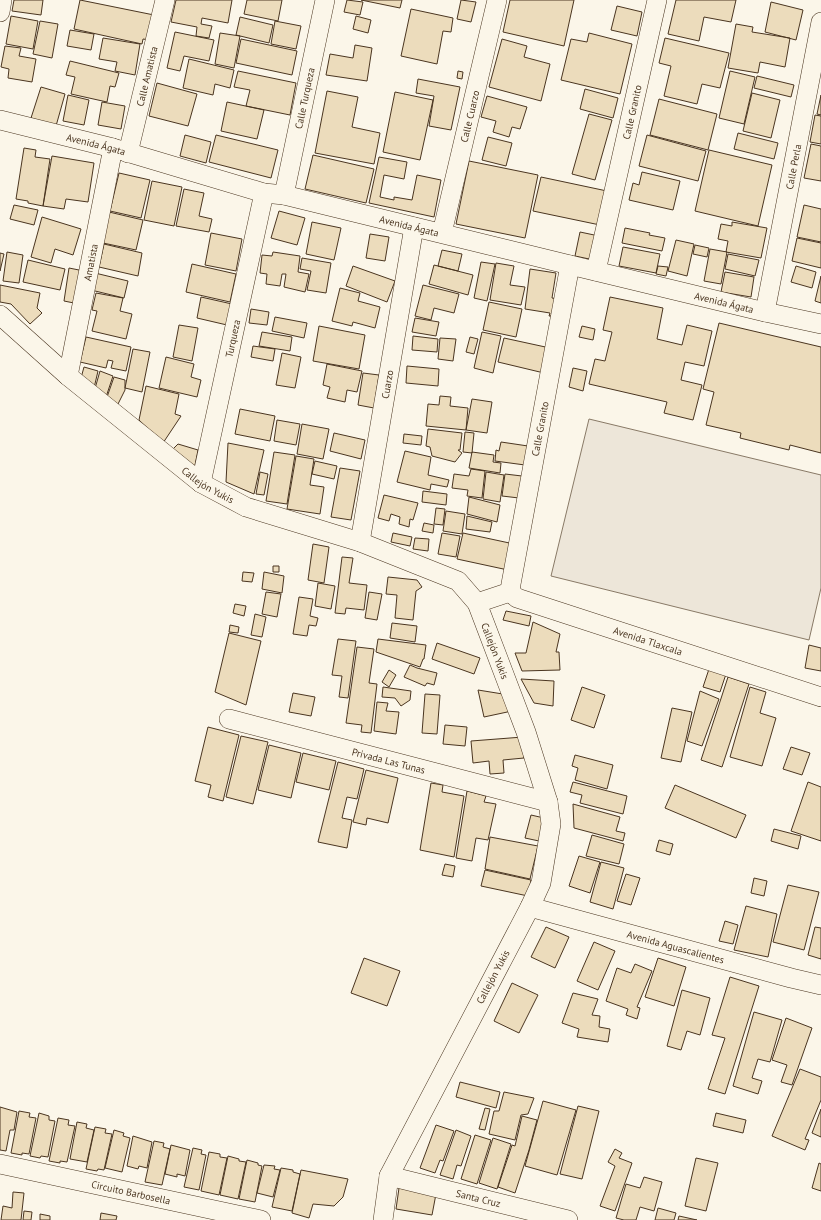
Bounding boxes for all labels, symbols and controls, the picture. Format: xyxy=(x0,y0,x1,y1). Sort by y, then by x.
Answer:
street label: Calle Amatista xyxy=(133,45,160,108)
street label: Calle Turqueza xyxy=(292,66,317,130)
street label: Calle Granito xyxy=(619,84,644,140)
street label: Calle Cuarzo xyxy=(457,89,482,144)
street label: Avenida Ágata xyxy=(65,130,127,158)
street label: Calle Perla xyxy=(782,143,804,190)
street label: Avenida Ágata xyxy=(378,212,440,239)
street label: Amatista xyxy=(80,242,100,282)
street label: Avenida Ágata xyxy=(693,289,755,316)
street label: Turqueza xyxy=(222,318,243,359)
street label: Cuarzo xyxy=(378,369,396,400)
street label: Calle Granito xyxy=(528,400,551,457)
street label: Callejón Yukis xyxy=(179,464,236,506)
street label: Callejón Yukis xyxy=(479,621,512,681)
street label: Avenida Tlaxcala xyxy=(612,623,684,658)
street label: Privada Las Tunas xyxy=(351,745,427,776)
street label: Avenida Aguascalientes xyxy=(626,927,726,966)
street label: Callejón Yukis xyxy=(473,948,513,1006)
street label: Circuito Barbosella xyxy=(90,1177,172,1207)
street label: Santa Cruz xyxy=(455,1186,502,1210)

